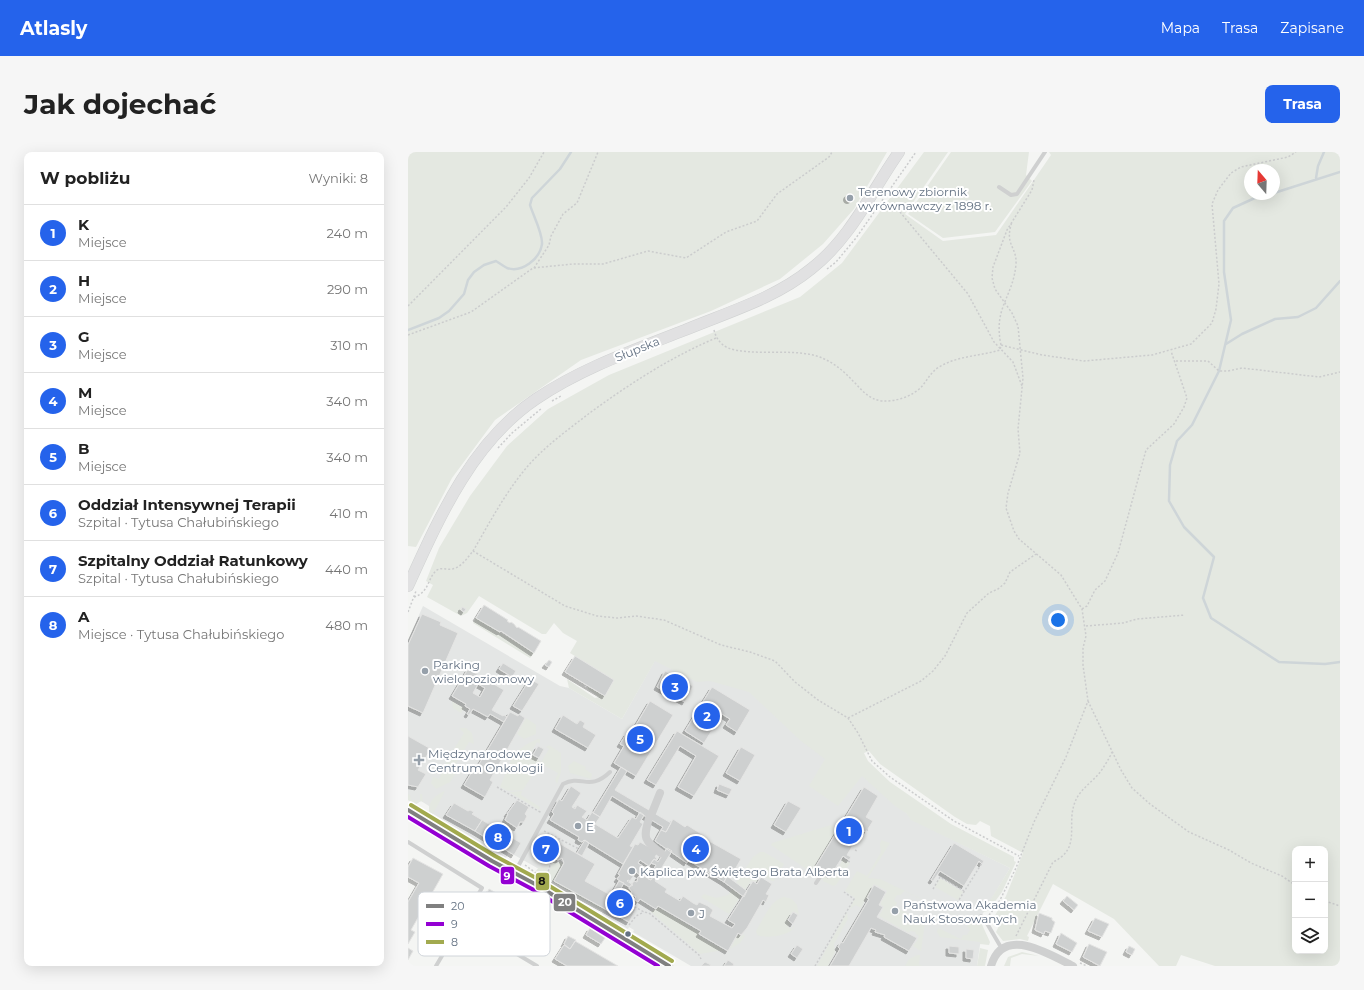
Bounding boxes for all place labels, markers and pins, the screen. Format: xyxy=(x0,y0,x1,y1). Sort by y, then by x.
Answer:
place label: Terenowy zbiornik wyrównawczy z 1898 r. xyxy=(858,184,992,213)
marker: Terenowy zbiornik wyrównawczy z 1898 r. xyxy=(845,193,855,203)
place label: Parking wielopoziomowy xyxy=(433,657,535,686)
marker: Parking wielopoziomowy xyxy=(420,666,430,676)
pin: 3 xyxy=(662,672,688,702)
pin: 2 xyxy=(694,701,720,731)
pin: 5 xyxy=(627,724,653,754)
place label: Międzynarodowe Centrum Onkologii xyxy=(428,746,543,775)
marker: Międzynarodowe Centrum Onkologii xyxy=(413,754,425,766)
pin: 1 xyxy=(836,816,862,846)
place label: E xyxy=(586,819,594,834)
marker: E xyxy=(573,821,583,831)
pin: 8 xyxy=(485,822,511,852)
pin: 7 xyxy=(533,834,559,864)
pin: 4 xyxy=(683,834,709,864)
place label: Kaplica pw. Świętego Brata Alberta xyxy=(640,864,849,879)
marker: Kaplica pw. Świętego Brata Alberta xyxy=(627,866,637,876)
pin: 6 xyxy=(607,888,633,918)
place label: Państwowa Akademia Nauk Stosowanych xyxy=(903,897,1037,926)
place label: J xyxy=(698,906,705,921)
marker: Państwowa Akademia Nauk Stosowanych xyxy=(890,906,900,916)
marker: J xyxy=(686,908,696,918)
unlabelled marker xyxy=(623,929,633,939)

